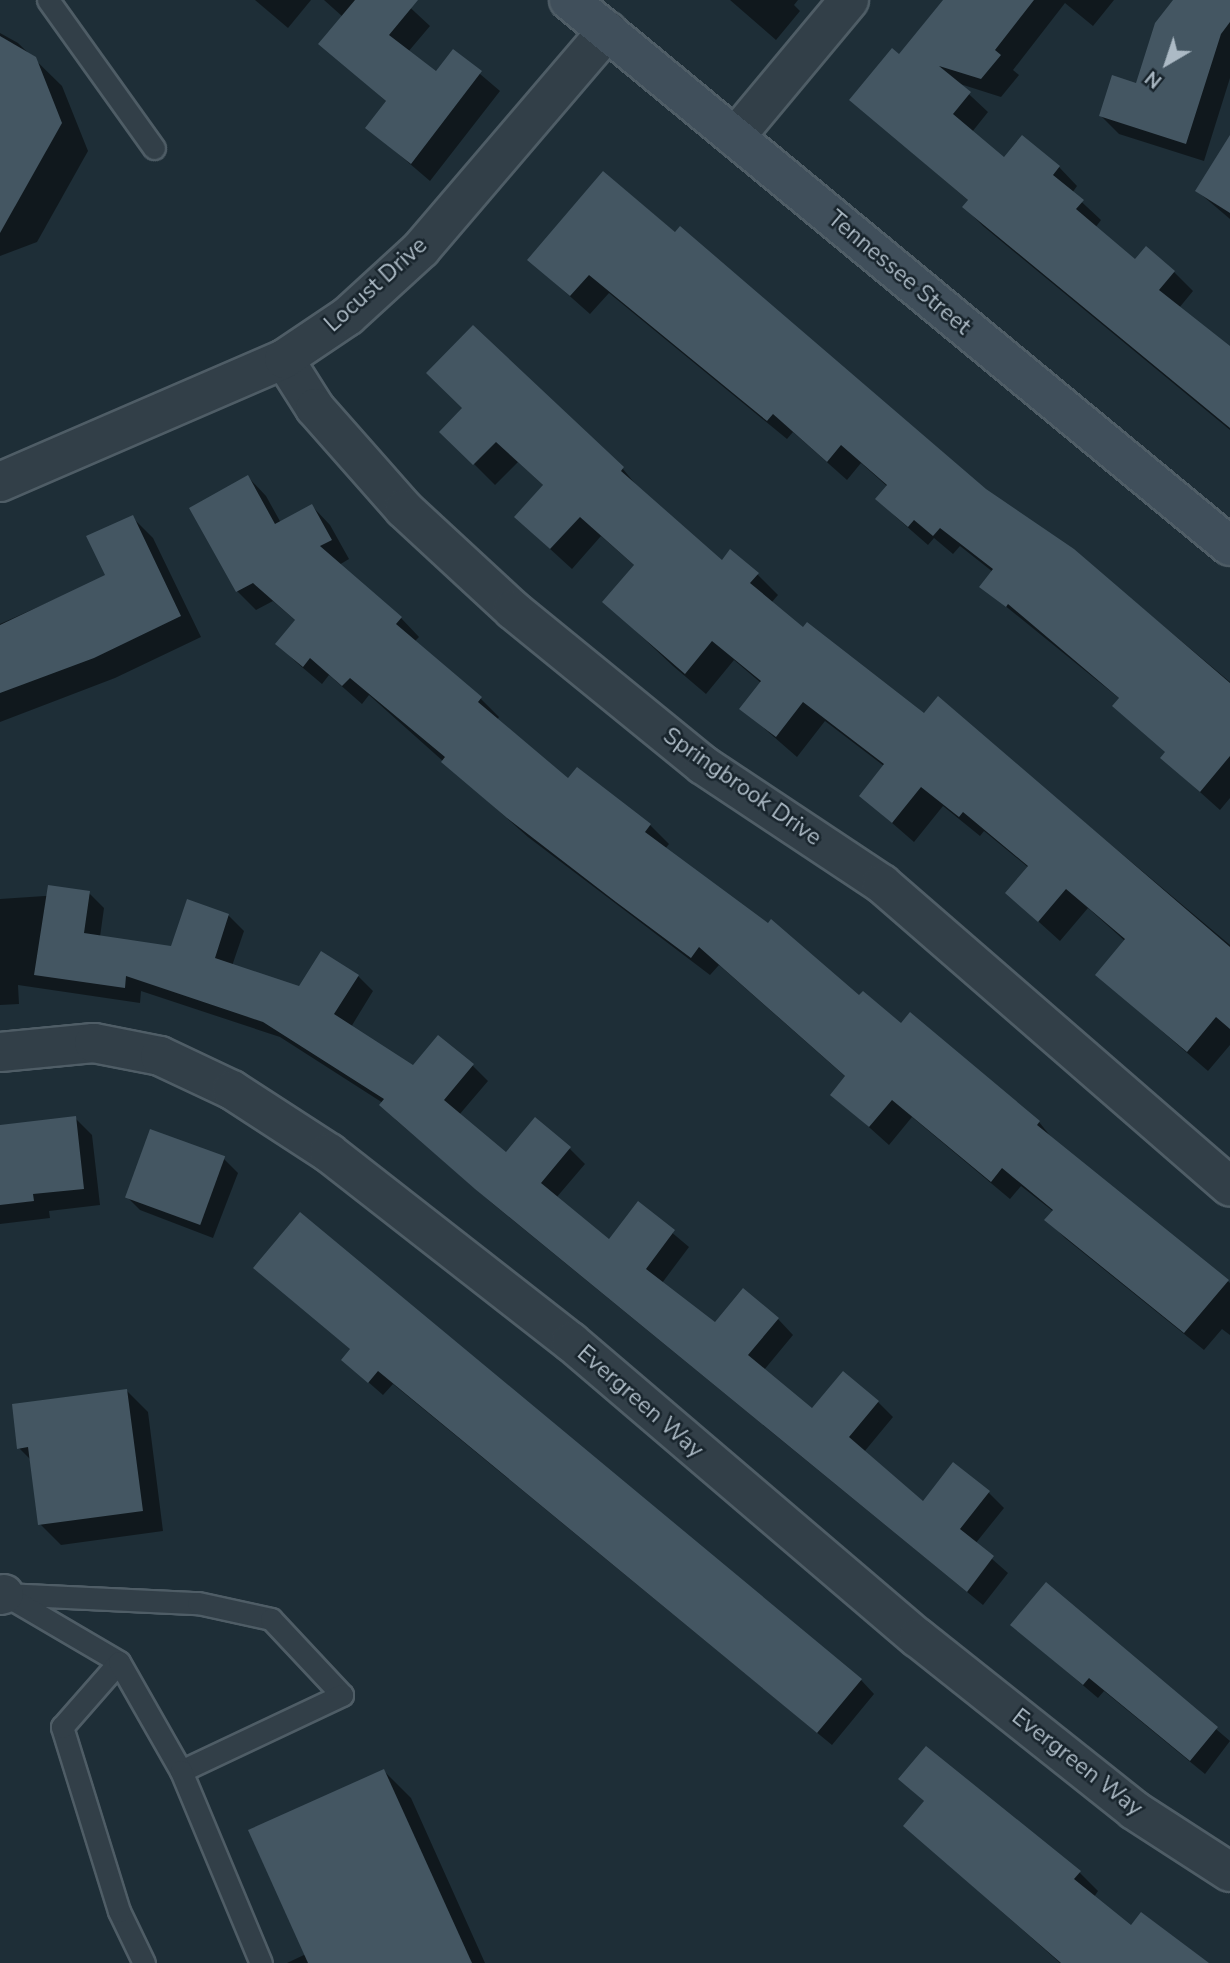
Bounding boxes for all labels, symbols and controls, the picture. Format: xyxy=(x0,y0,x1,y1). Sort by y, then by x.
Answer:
north arrow xyxy=(1132,28,1202,98)
text: N xyxy=(1140,65,1167,94)
street label: Tennessee Street xyxy=(822,205,976,341)
street label: Locust Drive xyxy=(319,232,433,338)
street label: Springbrook Drive xyxy=(658,722,826,852)
street label: Evergreen Way xyxy=(571,1340,709,1464)
street label: Evergreen Way xyxy=(1006,1703,1148,1823)

